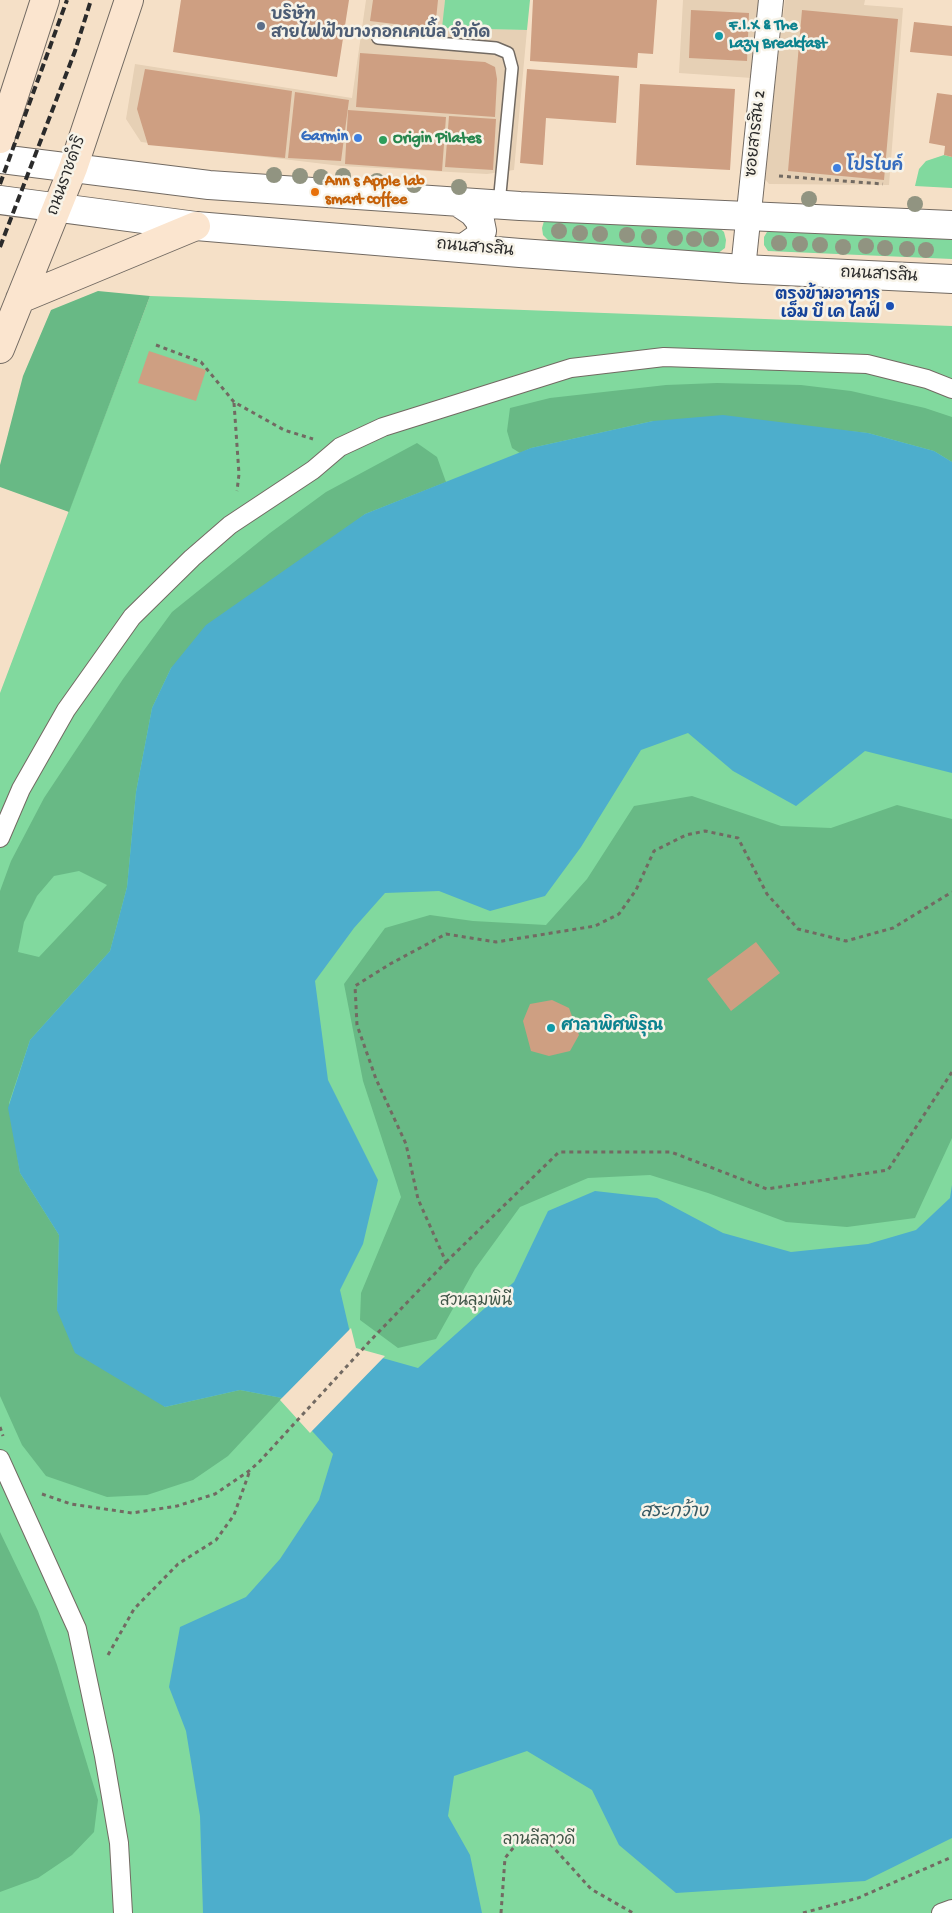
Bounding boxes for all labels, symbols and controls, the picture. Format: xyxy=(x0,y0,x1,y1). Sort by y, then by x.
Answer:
place label: บริษัท สายไฟฟ้าบางกอกเคเบิ้ล จำกัด xyxy=(271,7,490,45)
place label: F.I.X & The Lazy Breakfast xyxy=(729,17,827,55)
marker: บริษัท สายไฟฟ้าบางกอกเคเบิ้ล จำกัด xyxy=(255,20,267,32)
marker: F.I.X & The Lazy Breakfast xyxy=(713,30,725,42)
street label: ซอยสารสิน 2 xyxy=(743,90,771,178)
place label: Garmin xyxy=(301,128,348,148)
place label: Origin Pilates xyxy=(393,130,481,150)
marker: Garmin xyxy=(352,132,364,144)
street label: ถนนราชดำริ xyxy=(45,134,91,218)
marker: Origin Pilates xyxy=(377,134,389,146)
place label: โปรไบค์ xyxy=(847,158,903,178)
marker: โปรไบค์ xyxy=(831,162,843,174)
place label: Ann s Apple lab smart coffee xyxy=(325,173,425,211)
marker: Ann s Apple lab smart coffee xyxy=(309,186,321,198)
street label: ถนนสารสิน xyxy=(436,236,514,262)
street label: ถนนสารสิน xyxy=(840,264,918,288)
place label: ตรงข้ามอาคาร เอ็ม บี เค ไลฟ์ xyxy=(775,287,880,325)
marker: ตรงข้ามอาคาร เอ็ม บี เค ไลฟ์ xyxy=(884,300,896,312)
place label: ศาลาพิศพิรุณ xyxy=(561,1018,663,1038)
marker: ศาลาพิศพิรุณ xyxy=(545,1022,557,1034)
park label: สวนลุมพินี xyxy=(440,1293,512,1313)
water label: สระกว้าง xyxy=(640,1502,708,1524)
park label: ลานลีลาวดี xyxy=(503,1832,575,1852)

